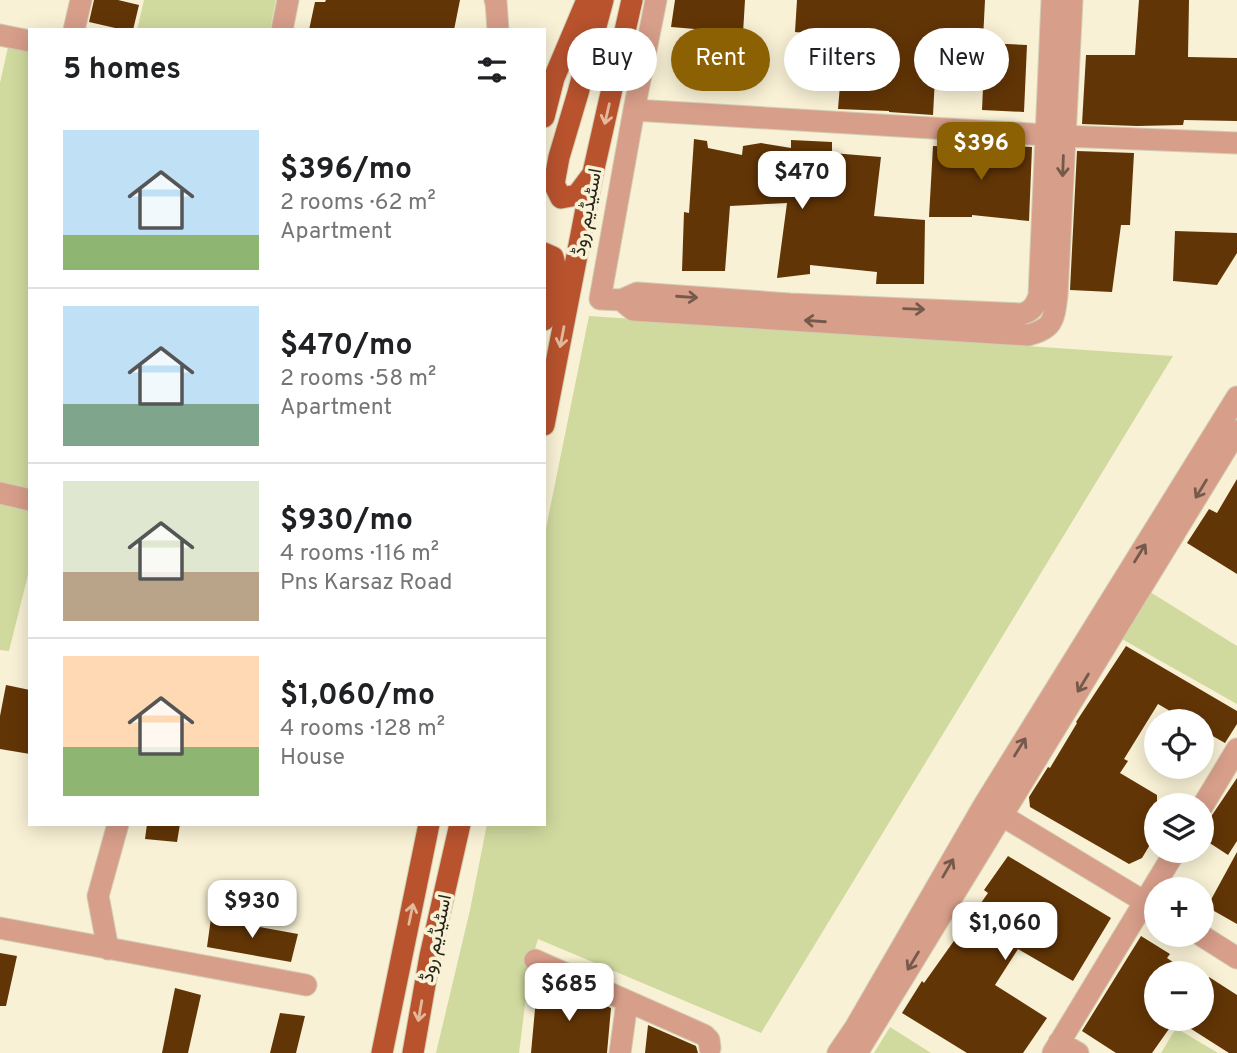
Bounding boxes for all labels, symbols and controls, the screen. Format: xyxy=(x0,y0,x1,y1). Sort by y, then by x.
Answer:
chip: Buy xyxy=(567,28,657,91)
chip: Rent xyxy=(671,28,770,91)
chip: Filters xyxy=(784,28,900,91)
chip: New xyxy=(914,28,1009,91)
icon: filters xyxy=(473,51,511,89)
text: 5 homes xyxy=(63,52,181,89)
one-way arrow xyxy=(599,103,612,125)
pin: $396 xyxy=(940,122,1022,182)
text: $396 xyxy=(953,130,1009,159)
text: $396/mo xyxy=(280,152,412,189)
pin: $470 xyxy=(761,152,843,211)
one-way arrow xyxy=(1056,154,1069,177)
icon: home xyxy=(119,158,203,242)
text: $470 xyxy=(774,159,830,188)
street label: اسٹیڈیم روڈ xyxy=(568,166,608,258)
text: 2 rooms · 62 m² xyxy=(280,189,436,218)
text: Apartment xyxy=(280,218,392,247)
one-way arrow xyxy=(675,290,698,303)
one-way arrow xyxy=(903,302,926,315)
one-way arrow xyxy=(804,314,827,327)
one-way arrow xyxy=(554,325,568,348)
text: $470/mo xyxy=(280,328,412,365)
icon: home xyxy=(119,334,203,418)
text: 2 rooms · 58 m² xyxy=(280,365,436,394)
text: Apartment xyxy=(280,394,392,423)
one-way arrow xyxy=(1194,479,1208,499)
text: $930/mo xyxy=(280,503,413,540)
icon: home xyxy=(119,509,203,593)
text: 4 rooms · 116 m² xyxy=(280,540,439,569)
one-way arrow xyxy=(1134,544,1148,564)
text: Pns Karsaz Road xyxy=(280,569,453,598)
one-way arrow xyxy=(1075,673,1089,693)
text: $1,060/mo xyxy=(280,678,435,715)
icon: home xyxy=(119,684,203,768)
map controls xyxy=(1144,709,1214,1031)
button: locate xyxy=(1144,709,1214,779)
text: 4 rooms · 128 m² xyxy=(280,715,445,744)
one-way arrow xyxy=(1014,737,1028,757)
text: House xyxy=(280,744,345,773)
button: layers xyxy=(1144,793,1214,863)
one-way arrow xyxy=(941,858,955,878)
button: + xyxy=(1144,877,1214,947)
pin: $930 xyxy=(211,880,293,940)
text: $930 xyxy=(224,888,280,917)
street label: اسٹیڈیم روڈ xyxy=(416,892,458,984)
pin: $1,060 xyxy=(948,902,1062,962)
one-way arrow xyxy=(404,903,418,926)
text: $1,060 xyxy=(968,910,1042,939)
one-way arrow xyxy=(906,951,920,971)
button: − xyxy=(1144,961,1214,1031)
pin: $685 xyxy=(528,964,610,1023)
text: $685 xyxy=(541,971,597,1000)
one-way arrow xyxy=(413,999,427,1022)

